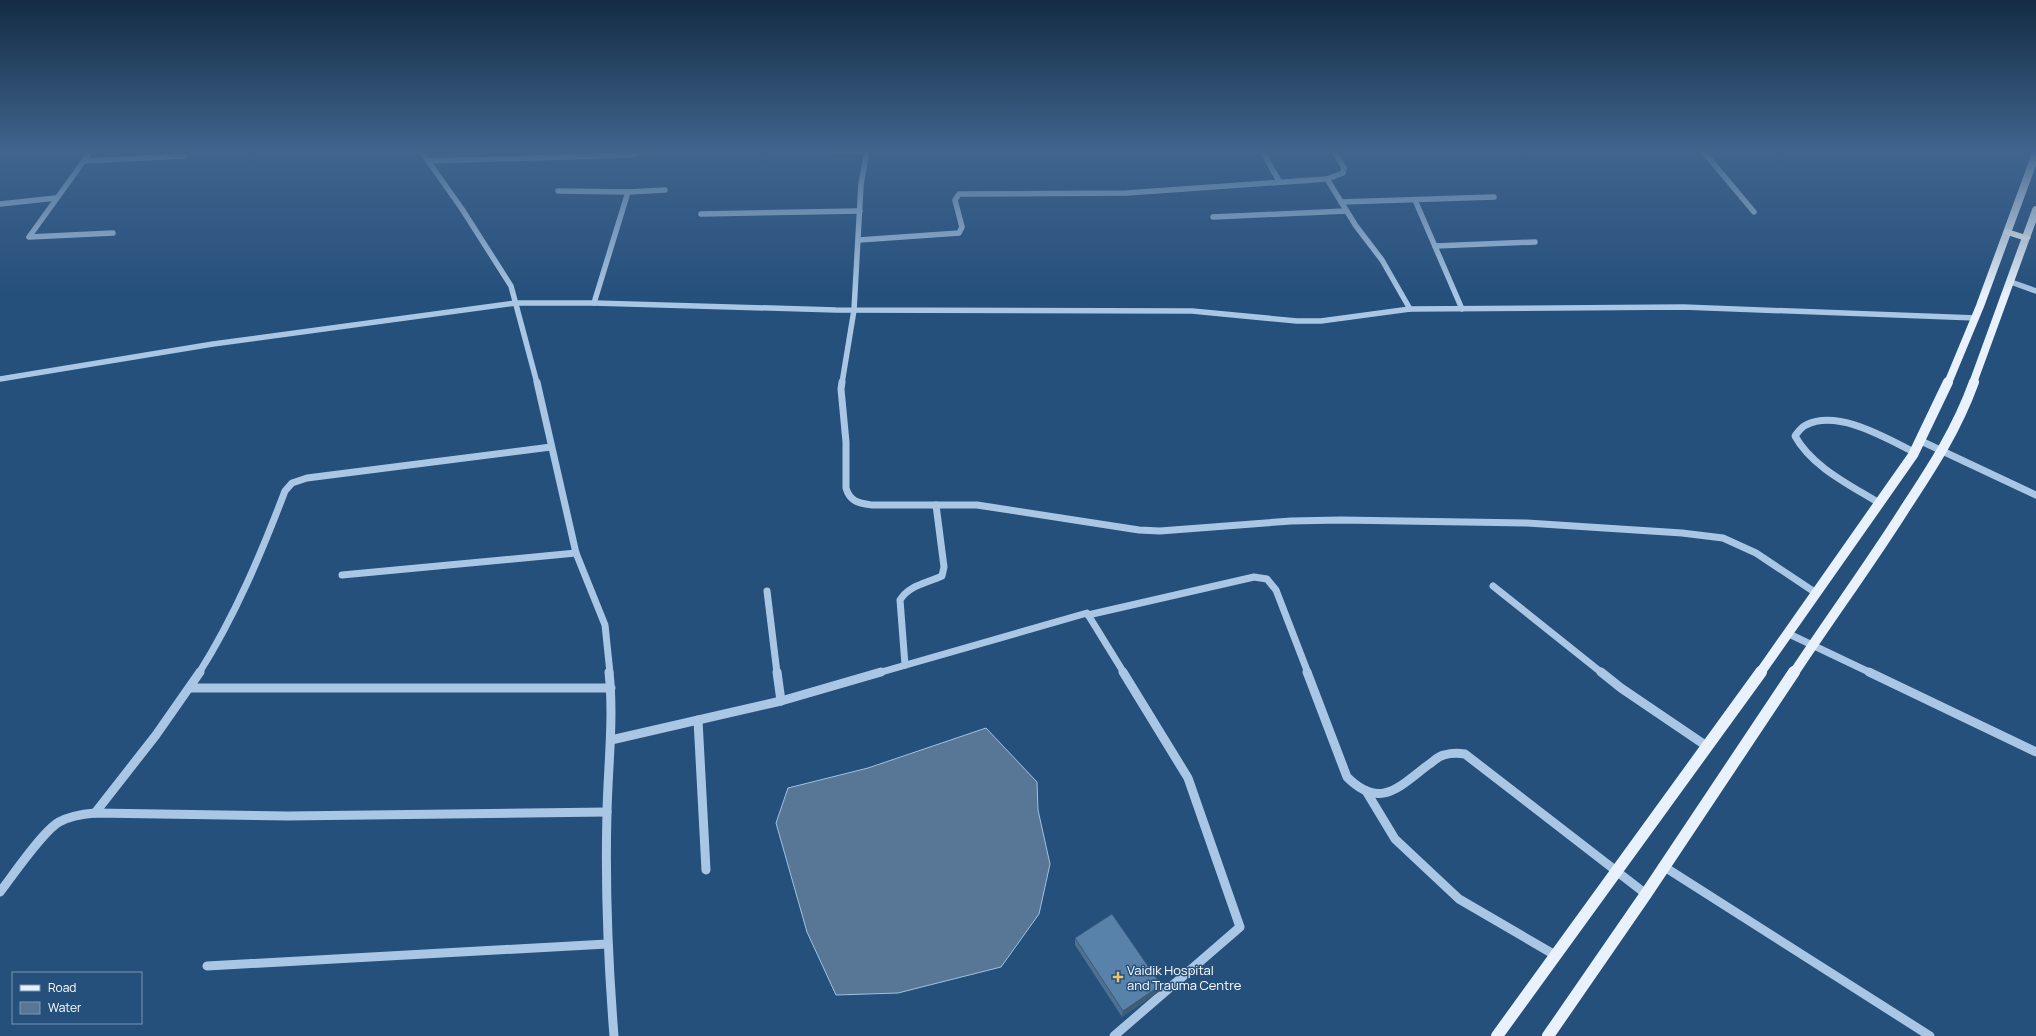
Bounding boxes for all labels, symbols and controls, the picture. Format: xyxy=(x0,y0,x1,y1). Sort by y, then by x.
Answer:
place label: Vaidik Hospital and Trauma Centre xyxy=(1127,961,1242,994)
marker: Vaidik Hospital and Trauma Centre xyxy=(1112,971,1124,983)
legend xyxy=(12,972,142,1024)
text: Road xyxy=(48,979,76,996)
text: Water xyxy=(48,999,82,1016)

